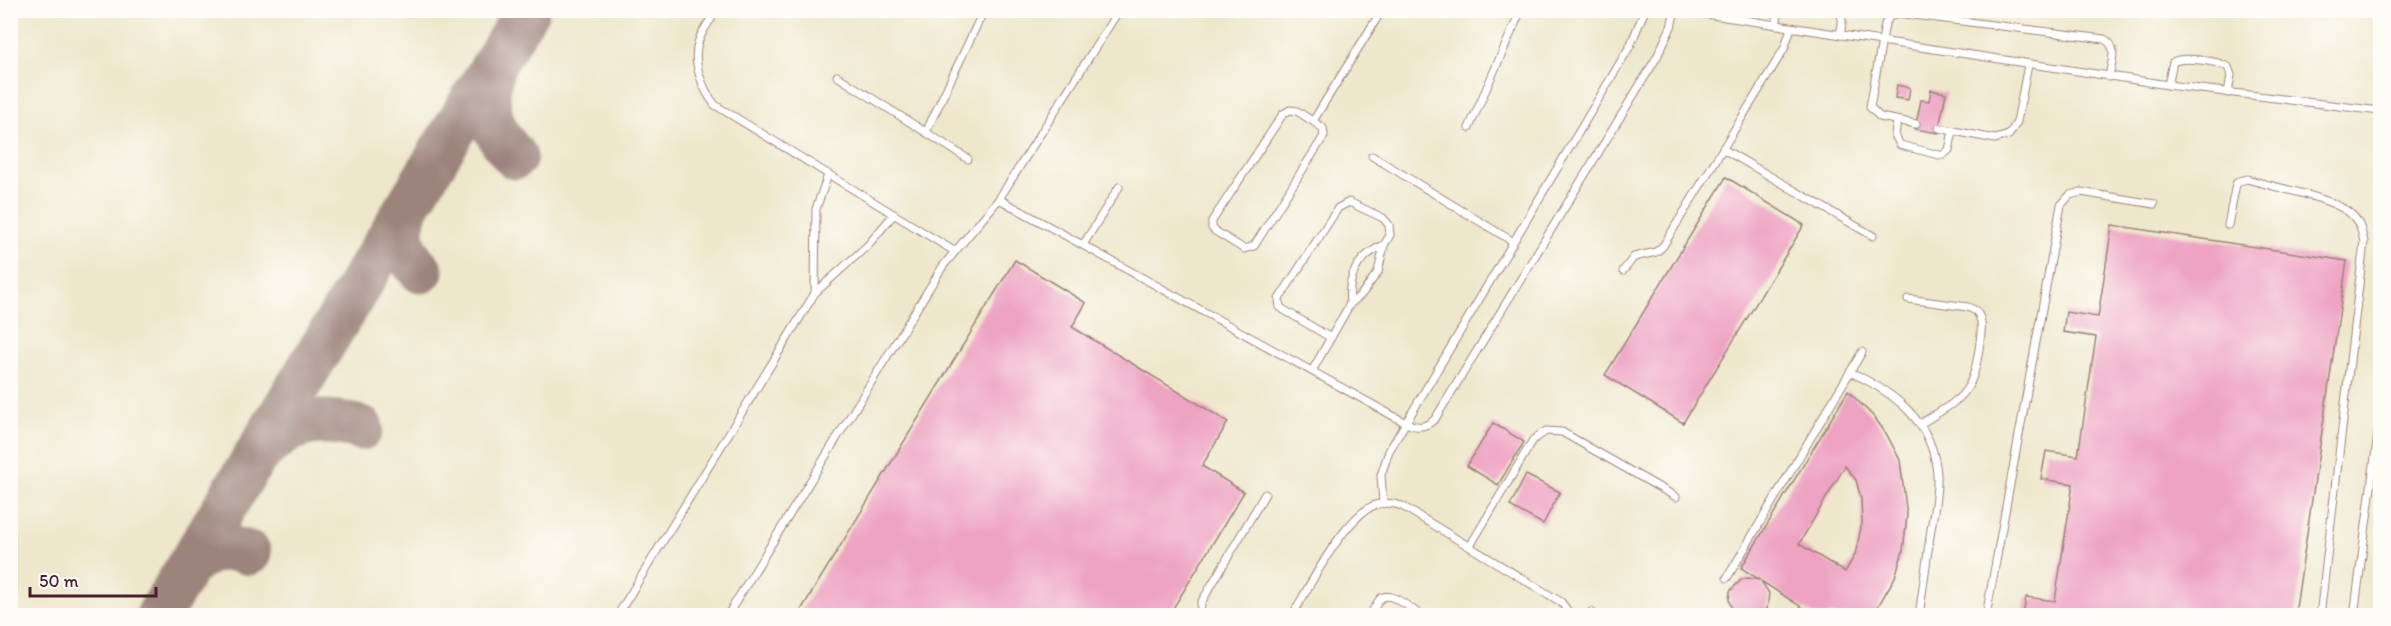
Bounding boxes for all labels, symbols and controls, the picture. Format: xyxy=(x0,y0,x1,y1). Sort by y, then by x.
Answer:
scale bar xyxy=(30,560,156,598)
text: 50 m xyxy=(39,570,79,592)

